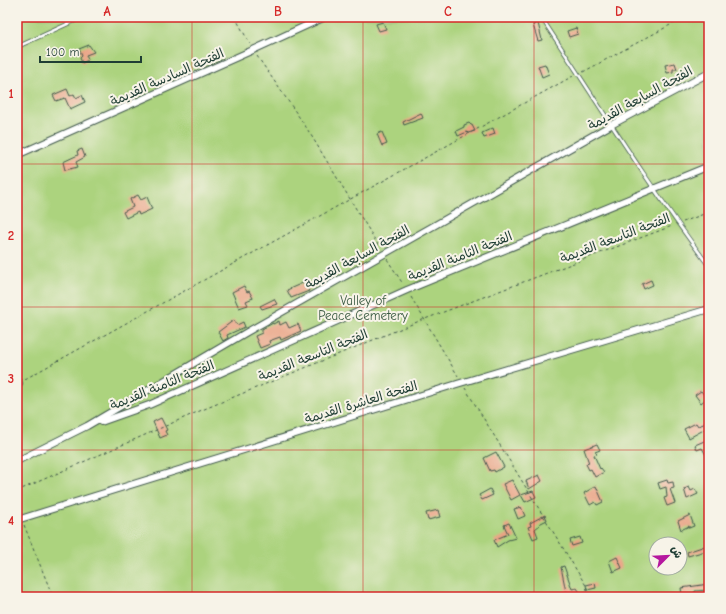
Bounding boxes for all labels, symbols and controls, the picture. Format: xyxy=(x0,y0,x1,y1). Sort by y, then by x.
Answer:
text: A xyxy=(103,4,111,19)
text: B xyxy=(274,4,282,19)
text: C xyxy=(444,4,452,19)
text: D xyxy=(615,4,623,19)
scale bar xyxy=(40,38,141,64)
text: 100 m xyxy=(46,45,79,59)
street label: الفتحة السادسة القديمة xyxy=(108,45,226,110)
street label: الفتحة السابعة القديمة xyxy=(585,63,695,134)
text: 1 xyxy=(8,86,14,101)
street label: الفتحة التاسعة القديمة xyxy=(558,210,673,267)
street label: الفتحة السابعة القديمة xyxy=(302,222,412,293)
text: 2 xyxy=(8,228,14,243)
street label: الفتحة الثامنة القديمة xyxy=(406,228,515,285)
park label: Valley of Peace Cemetery xyxy=(318,293,408,323)
street label: الفتحة التاسعة القديمة xyxy=(256,326,370,385)
street label: الفتحة الثامنة القديمة xyxy=(108,357,217,414)
text: 3 xyxy=(8,371,14,386)
street label: الفتحة العاشرة القديمة xyxy=(303,378,419,427)
text: 4 xyxy=(8,513,14,528)
north arrow xyxy=(648,536,688,576)
text: ش xyxy=(668,544,685,560)

